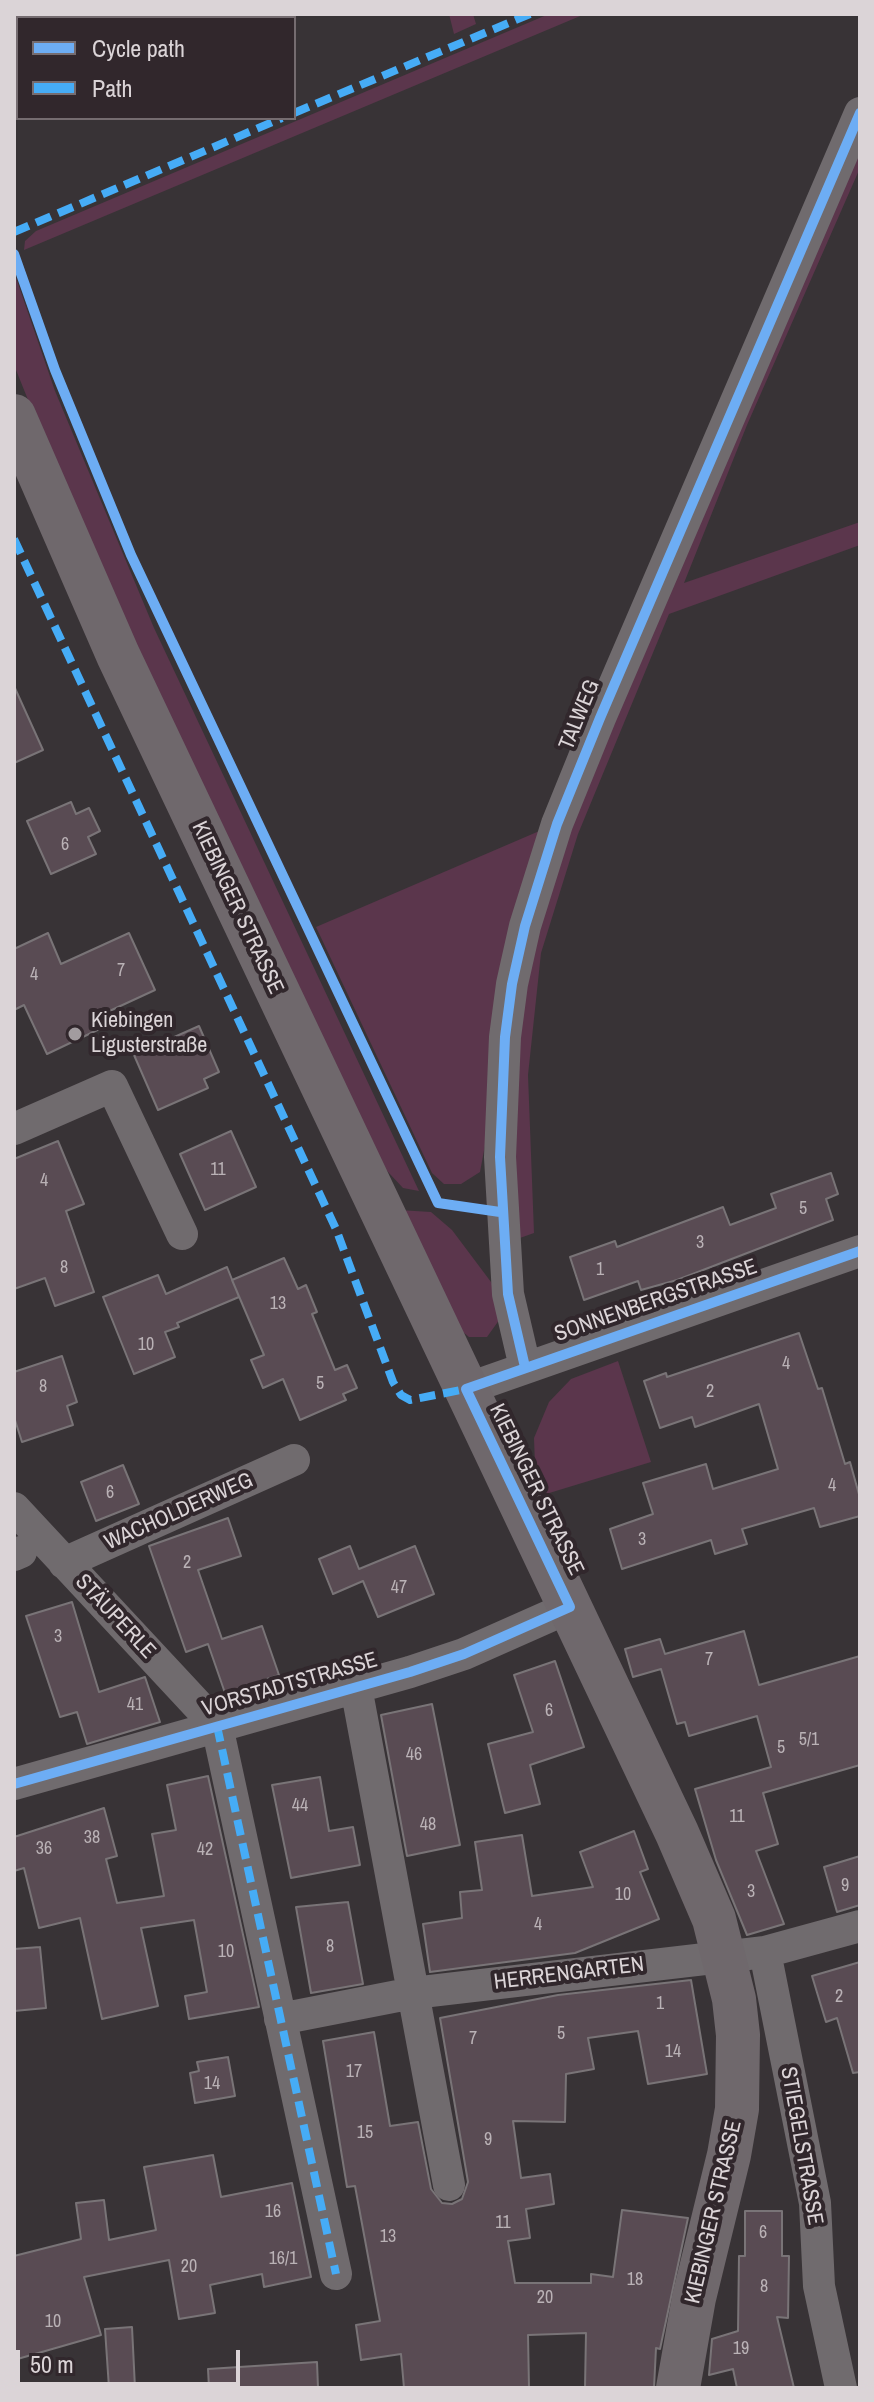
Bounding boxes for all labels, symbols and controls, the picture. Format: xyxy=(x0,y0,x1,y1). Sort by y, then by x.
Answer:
legend xyxy=(16,16,296,120)
text: Cycle path xyxy=(92,32,185,64)
text: Path xyxy=(92,72,133,104)
street label: TALWEG xyxy=(554,676,606,754)
street label: KIEBINGER STRASSE xyxy=(185,817,289,999)
house number: 6 xyxy=(61,834,69,856)
house number: 7 xyxy=(117,960,125,982)
house number: 4 xyxy=(30,964,38,986)
place label: Kiebingen Ligusterstraße xyxy=(91,1008,207,1060)
marker: Kiebingen Ligusterstraße xyxy=(66,1025,84,1043)
house number: 11 xyxy=(210,1159,226,1181)
house number: 4 xyxy=(40,1170,48,1192)
house number: 5 xyxy=(799,1198,807,1220)
house number: 3 xyxy=(696,1232,704,1254)
street label: SONNENBERGSTRASSE xyxy=(551,1254,761,1348)
house number: 8 xyxy=(60,1257,68,1279)
house number: 1 xyxy=(596,1259,604,1281)
house number: 13 xyxy=(270,1293,286,1315)
house number: 10 xyxy=(138,1334,154,1356)
house number: 4 xyxy=(782,1353,790,1375)
house number: 5 xyxy=(316,1373,324,1395)
house number: 8 xyxy=(39,1376,47,1398)
house number: 2 xyxy=(706,1381,714,1403)
street label: KIEBINGER STRASSE xyxy=(483,1400,589,1580)
street label: WACHOLDERWEG xyxy=(101,1468,257,1556)
house number: 4 xyxy=(828,1475,836,1497)
house number: 6 xyxy=(106,1482,114,1504)
house number: 3 xyxy=(638,1529,646,1551)
house number: 2 xyxy=(183,1552,191,1574)
street label: STÄUPERLE xyxy=(69,1569,161,1665)
house number: 47 xyxy=(391,1577,407,1599)
house number: 3 xyxy=(54,1626,62,1648)
street label: VORSTADTSTRASSE xyxy=(199,1647,381,1723)
house number: 7 xyxy=(705,1649,713,1671)
house number: 41 xyxy=(127,1694,143,1716)
house number: 6 xyxy=(545,1700,553,1722)
house number: 5/1 xyxy=(799,1729,819,1751)
house number: 5 xyxy=(777,1737,785,1759)
house number: 46 xyxy=(406,1744,422,1766)
house number: 44 xyxy=(292,1795,308,1817)
house number: 11 xyxy=(729,1806,745,1828)
house number: 48 xyxy=(420,1814,436,1836)
house number: 38 xyxy=(84,1827,100,1849)
house number: 36 xyxy=(36,1838,52,1860)
house number: 42 xyxy=(197,1839,213,1861)
house number: 9 xyxy=(841,1875,849,1897)
house number: 3 xyxy=(747,1881,755,1903)
house number: 10 xyxy=(615,1884,631,1906)
house number: 4 xyxy=(534,1914,542,1936)
house number: 8 xyxy=(326,1936,334,1958)
house number: 10 xyxy=(218,1941,234,1963)
street label: HERRENGARTEN xyxy=(492,1952,646,1996)
house number: 2 xyxy=(835,1986,843,2008)
house number: 1 xyxy=(656,1993,664,2015)
house number: 5 xyxy=(557,2023,565,2045)
house number: 7 xyxy=(469,2028,477,2050)
house number: 14 xyxy=(665,2041,681,2063)
house number: 17 xyxy=(346,2061,362,2083)
street label: STIEGELSTRASSE xyxy=(774,2065,828,2227)
house number: 14 xyxy=(204,2073,220,2095)
street label: KIEBINGER STRASSE xyxy=(680,2118,748,2306)
house number: 15 xyxy=(357,2122,373,2144)
house number: 9 xyxy=(484,2129,492,2151)
house number: 16 xyxy=(265,2201,281,2223)
house number: 11 xyxy=(495,2212,511,2234)
house number: 6 xyxy=(759,2222,767,2244)
house number: 13 xyxy=(380,2226,396,2248)
house number: 16/1 xyxy=(269,2248,297,2270)
house number: 20 xyxy=(181,2256,197,2278)
house number: 18 xyxy=(627,2269,643,2291)
house number: 8 xyxy=(760,2276,768,2298)
house number: 20 xyxy=(537,2287,553,2309)
house number: 10 xyxy=(45,2311,61,2333)
scale bar xyxy=(20,2334,244,2384)
house number: 19 xyxy=(733,2338,749,2360)
text: 50 m xyxy=(30,2348,74,2380)

